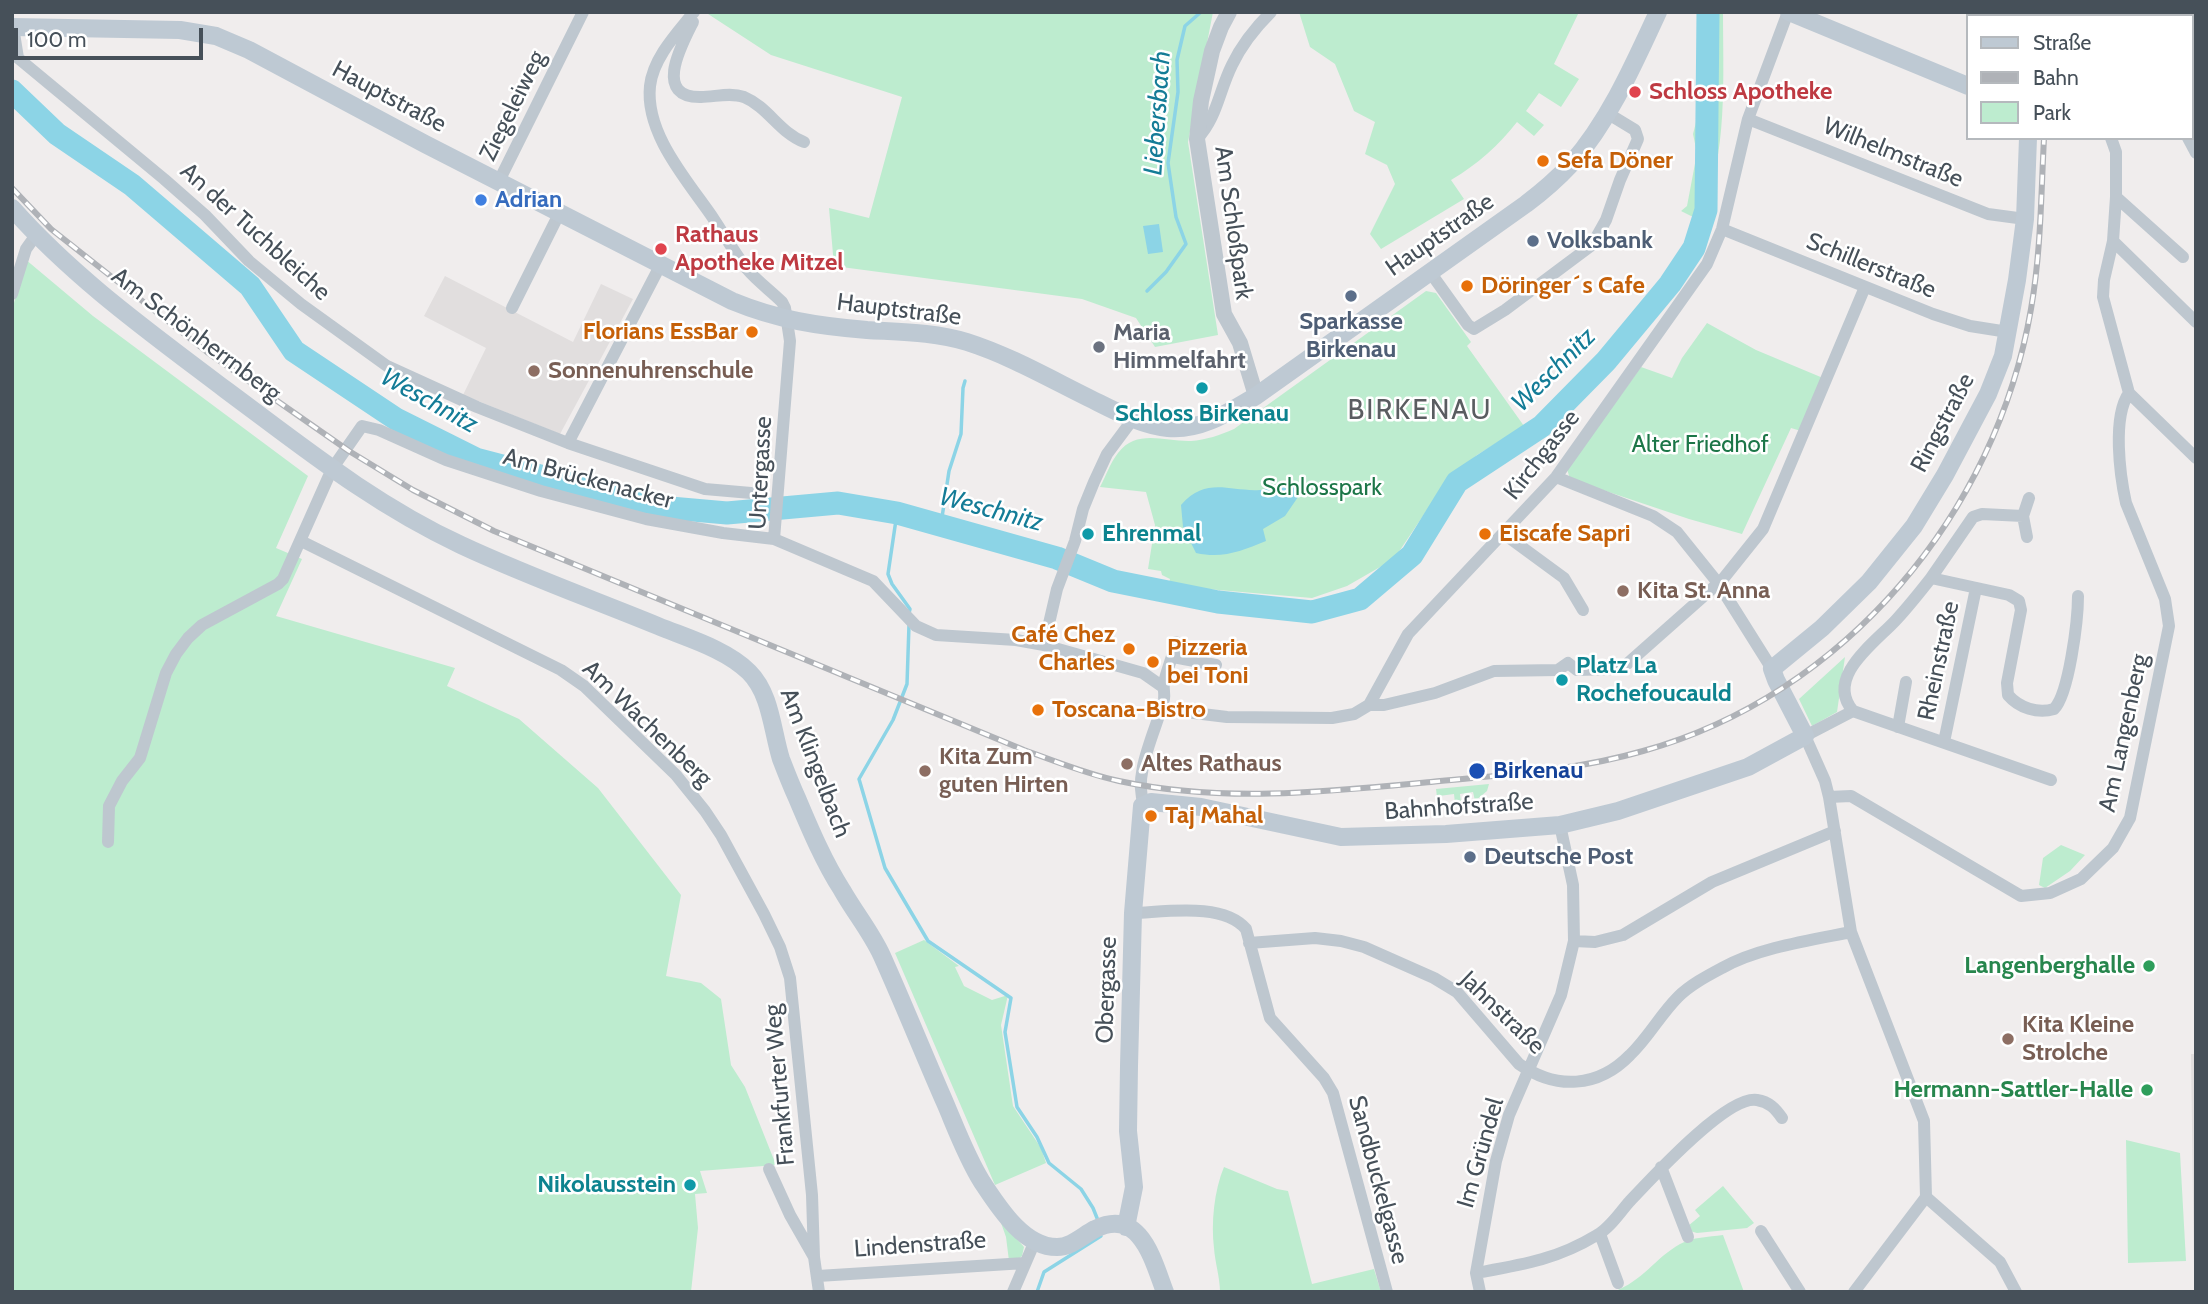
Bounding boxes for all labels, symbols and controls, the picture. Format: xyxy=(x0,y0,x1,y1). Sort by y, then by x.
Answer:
scale bar xyxy=(18,14,206,58)
legend xyxy=(1966,14,2194,140)
text: 100 m xyxy=(27,27,86,52)
text: Straße xyxy=(2033,30,2091,55)
street label: Ziegeleiweg xyxy=(474,46,552,166)
water label: Liebersbach xyxy=(1138,50,1178,176)
street label: Hauptstraße xyxy=(327,55,451,139)
text: Bahn xyxy=(2033,65,2079,90)
place label: Schloss Apotheke xyxy=(1649,78,1832,106)
marker: Schloss Apotheke xyxy=(1627,84,1643,100)
text: Park xyxy=(2033,100,2071,125)
street label: Wilhelmstraße xyxy=(1819,112,1967,194)
street label: Am Schloßpark xyxy=(1208,144,1258,302)
place label: Sefa Döner xyxy=(1557,147,1673,175)
marker: Sefa Döner xyxy=(1535,153,1551,169)
street label: An der Tuchbleiche xyxy=(174,157,336,307)
place label: Adrian xyxy=(495,186,562,214)
street label: Hauptstraße xyxy=(1381,187,1499,283)
marker: Adrian xyxy=(473,192,489,208)
place label: Rathaus Apotheke Mitzel xyxy=(675,221,844,277)
place label: Volksbank xyxy=(1547,227,1653,255)
street label: Schillerstraße xyxy=(1802,227,1940,305)
marker: Volksbank xyxy=(1525,233,1541,249)
marker: Rathaus Apotheke Mitzel xyxy=(653,241,669,257)
street label: Am Schönherrnberg xyxy=(106,262,286,408)
place label: Döringer´s Cafe xyxy=(1481,272,1645,300)
marker: Döringer´s Cafe xyxy=(1459,278,1475,294)
street label: Hauptstraße xyxy=(835,288,963,332)
marker: Sparkasse Birkenau xyxy=(1343,288,1359,304)
place label: Sparkasse Birkenau xyxy=(1299,308,1403,364)
place label: Florians EssBar xyxy=(583,318,738,346)
place label: Maria Himmelfahrt xyxy=(1113,319,1246,375)
water label: Weschnitz xyxy=(1505,321,1603,419)
marker: Florians EssBar xyxy=(744,324,760,340)
marker: Maria Himmelfahrt xyxy=(1091,339,1107,355)
place label: Sonnenuhrenschule xyxy=(548,357,753,385)
water label: Weschnitz xyxy=(375,362,483,440)
marker: Sonnenuhrenschule xyxy=(526,363,542,379)
street label: Ringstraße xyxy=(1905,369,1981,477)
marker: Schloss Birkenau xyxy=(1194,380,1210,396)
district label: BIRKENAU xyxy=(1349,394,1491,428)
place label: Schloss Birkenau xyxy=(1115,400,1289,428)
street label: Kirchgasse xyxy=(1498,404,1586,506)
street label: Untergasse xyxy=(744,416,778,530)
park label: Alter Friedhof xyxy=(1631,431,1769,459)
street label: Am Brückenacker xyxy=(500,442,676,516)
park label: Schlosspark xyxy=(1262,474,1382,502)
water label: Weschnitz xyxy=(936,481,1046,539)
place label: Ehrenmal xyxy=(1102,520,1201,548)
place label: Eiscafe Sapri xyxy=(1499,520,1631,548)
marker: Ehrenmal xyxy=(1080,526,1096,542)
marker: Eiscafe Sapri xyxy=(1477,526,1493,542)
place label: Kita St. Anna xyxy=(1637,577,1770,605)
marker: Kita St. Anna xyxy=(1615,583,1631,599)
street label: Rheinstraße xyxy=(1912,599,1966,723)
place label: Café Chez Charles xyxy=(1011,621,1115,677)
place label: Pizzeria bei Toni xyxy=(1167,634,1248,690)
marker: Café Chez Charles xyxy=(1121,641,1137,657)
street label: Am Langenberg xyxy=(2093,651,2155,815)
place label: Platz La Rochefoucauld xyxy=(1576,652,1732,708)
marker: Pizzeria bei Toni xyxy=(1145,654,1161,670)
street label: Am Wachenberg xyxy=(576,655,718,793)
marker: Platz La Rochefoucauld xyxy=(1554,672,1570,688)
street label: Am Klingelbach xyxy=(773,684,857,842)
place label: Toscana-Bistro xyxy=(1052,696,1206,724)
marker: Toscana-Bistro xyxy=(1030,702,1046,718)
place label: Kita Zum guten Hirten xyxy=(939,743,1068,799)
place label: Altes Rathaus xyxy=(1141,750,1282,778)
marker: Altes Rathaus xyxy=(1119,756,1135,772)
place label: Birkenau xyxy=(1493,757,1583,785)
marker: Birkenau xyxy=(1467,761,1487,781)
marker: Kita Zum guten Hirten xyxy=(917,763,933,779)
street label: Bahnhofstraße xyxy=(1384,787,1534,827)
place label: Taj Mahal xyxy=(1165,802,1263,830)
marker: Taj Mahal xyxy=(1143,808,1159,824)
place label: Deutsche Post xyxy=(1484,843,1633,871)
marker: Deutsche Post xyxy=(1462,849,1478,865)
street label: Obergasse xyxy=(1091,936,1123,1044)
place label: Langenberghalle xyxy=(1964,952,2135,980)
marker: Langenberghalle xyxy=(2141,958,2157,974)
street label: Jahnstraße xyxy=(1454,966,1550,1060)
street label: Frankfurter Weg xyxy=(759,1003,801,1167)
place label: Kita Kleine Strolche xyxy=(2022,1011,2134,1067)
marker: Kita Kleine Strolche xyxy=(2000,1031,2016,1047)
place label: Hermann-Sattler-Halle xyxy=(1893,1076,2133,1104)
marker: Hermann-Sattler-Halle xyxy=(2139,1082,2155,1098)
street label: Sandbuckelgasse xyxy=(1342,1093,1414,1267)
street label: Im Gründel xyxy=(1452,1095,1510,1211)
place label: Nikolausstein xyxy=(537,1171,676,1199)
marker: Nikolausstein xyxy=(682,1177,698,1193)
street label: Lindenstraße xyxy=(853,1226,987,1264)

